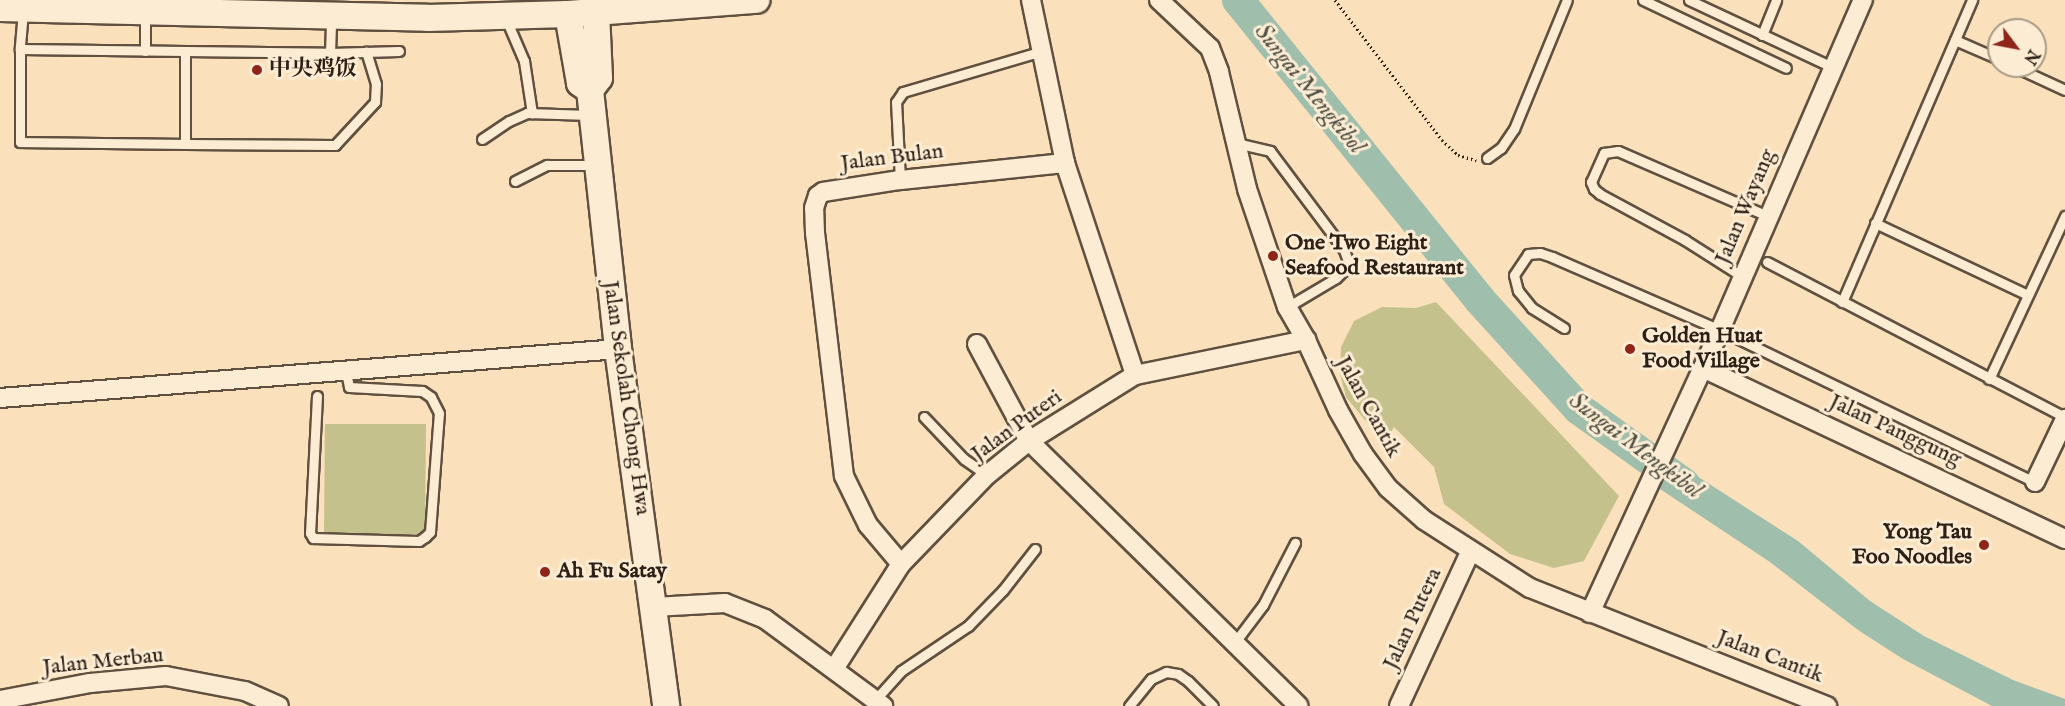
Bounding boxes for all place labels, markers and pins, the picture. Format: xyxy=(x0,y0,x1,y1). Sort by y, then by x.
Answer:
place label: 中央鸡饭 xyxy=(269,57,357,83)
marker: 中央鸡饭 xyxy=(250,63,264,77)
place label: One Two Eight Seafood Restaurant xyxy=(1285,230,1464,282)
marker: One Two Eight Seafood Restaurant xyxy=(1266,249,1280,263)
place label: Golden Huat Food Village xyxy=(1642,323,1763,374)
marker: Golden Huat Food Village xyxy=(1623,342,1637,356)
place label: Yong Tau Foo Noodles xyxy=(1852,519,1972,570)
marker: Yong Tau Foo Noodles xyxy=(1977,538,1991,552)
place label: Ah Fu Satay xyxy=(557,559,667,585)
marker: Ah Fu Satay xyxy=(538,565,552,579)

